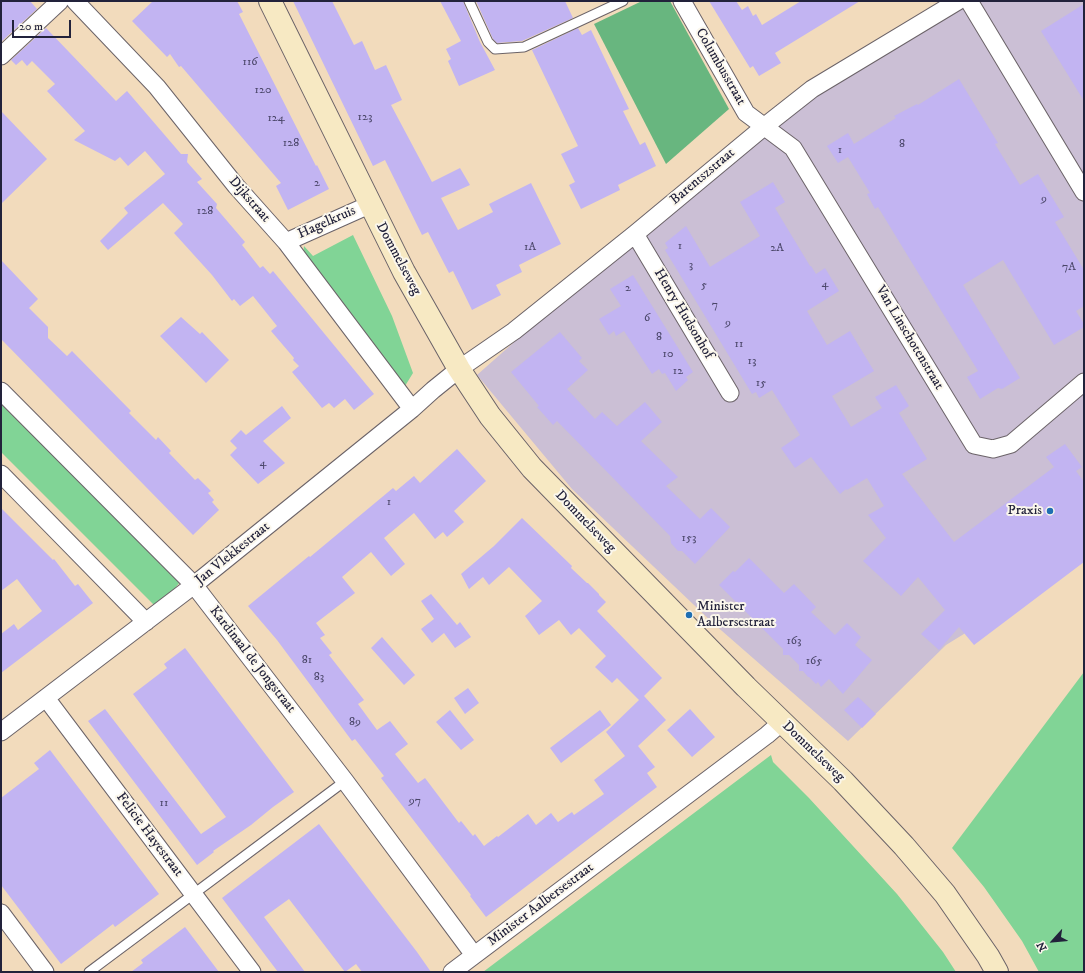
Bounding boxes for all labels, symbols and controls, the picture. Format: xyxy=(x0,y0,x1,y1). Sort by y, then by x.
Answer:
scale bar xyxy=(14,12,73,38)
text: 20 m xyxy=(19,19,43,34)
street label: Columbusstraat xyxy=(691,25,749,109)
house number: 116 xyxy=(242,56,258,70)
house number: 120 xyxy=(255,84,271,98)
house number: 123 xyxy=(358,111,372,125)
house number: 124 xyxy=(267,112,285,126)
house number: 128 xyxy=(283,137,299,151)
house number: 8 xyxy=(899,138,905,152)
house number: 1 xyxy=(838,144,842,158)
street label: Barentszstraat xyxy=(667,145,739,209)
street label: Dijkstraat xyxy=(225,174,273,226)
house number: 2 xyxy=(314,177,320,191)
house number: 9 xyxy=(1041,193,1047,207)
street label: Hagelkruis xyxy=(295,203,359,243)
house number: 128 xyxy=(197,205,213,219)
street label: Dommelseweg xyxy=(372,220,424,298)
house number: 1 xyxy=(678,240,682,254)
house number: 1A xyxy=(524,241,536,255)
house number: 2A xyxy=(770,242,784,256)
house number: 3 xyxy=(689,259,693,273)
house number: 7A xyxy=(1062,261,1076,275)
street label: Henry Hudsonhof xyxy=(650,266,716,362)
house number: 4 xyxy=(822,278,828,292)
house number: 5 xyxy=(701,279,707,293)
house number: 2 xyxy=(625,282,631,296)
street label: Van Linschotenstraat xyxy=(871,283,947,393)
house number: 7 xyxy=(712,299,718,313)
house number: 6 xyxy=(644,312,650,326)
house number: 9 xyxy=(725,317,731,331)
house number: 8 xyxy=(656,331,662,345)
house number: 11 xyxy=(735,338,743,352)
house number: 10 xyxy=(663,348,673,362)
house number: 13 xyxy=(748,355,756,369)
house number: 12 xyxy=(673,365,683,379)
house number: 15 xyxy=(756,377,766,391)
house number: 4 xyxy=(260,457,266,471)
street label: Dommelseweg xyxy=(551,487,619,557)
house number: 1 xyxy=(387,496,391,510)
place label: Praxis xyxy=(1008,503,1042,519)
marker: Praxis xyxy=(1045,506,1055,516)
street label: Jan Vlekkestraat xyxy=(192,519,274,589)
house number: 153 xyxy=(682,532,696,546)
place label: Minister Aalbersestraat xyxy=(697,599,775,632)
street label: Kardinaal de Jongstraat xyxy=(205,603,299,717)
marker: Minister Aalbersestraat xyxy=(684,610,694,620)
house number: 163 xyxy=(786,635,802,649)
house number: 81 xyxy=(302,654,312,668)
house number: 165 xyxy=(806,655,822,669)
house number: 83 xyxy=(314,671,324,685)
house number: 89 xyxy=(349,716,361,730)
street label: Dommelseweg xyxy=(778,718,848,786)
street label: Felicie Hayestraat xyxy=(112,790,186,880)
house number: 97 xyxy=(409,795,421,809)
house number: 11 xyxy=(160,797,168,811)
street label: Minister Aalbersestraat xyxy=(485,860,597,950)
north arrow xyxy=(1033,921,1073,961)
text: N xyxy=(1034,939,1051,954)

